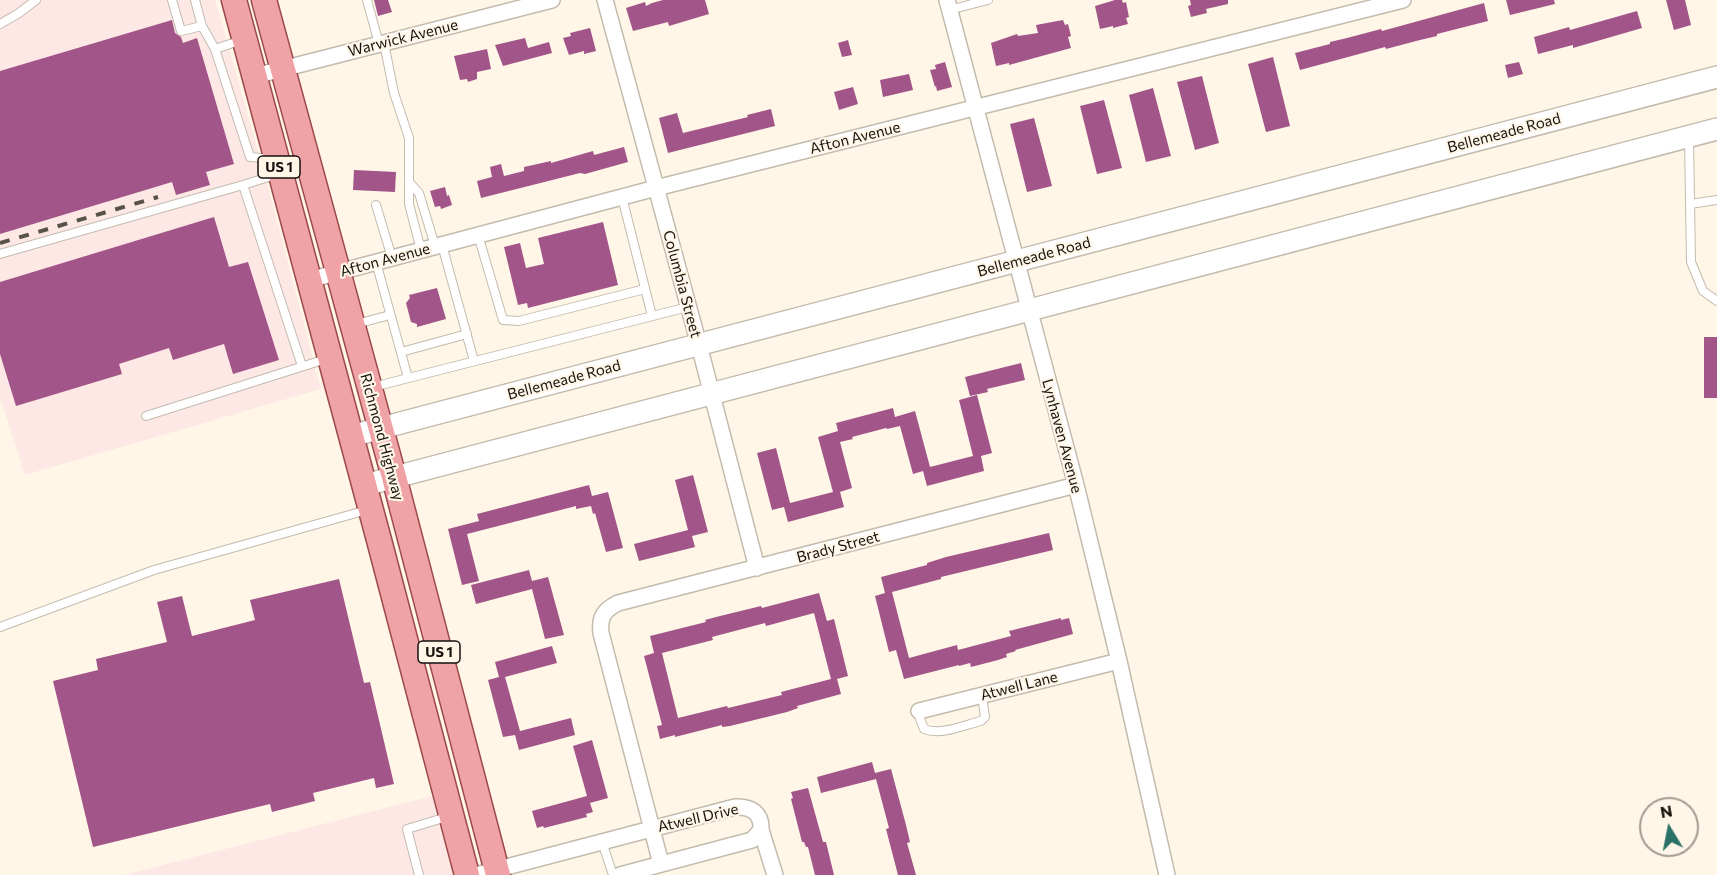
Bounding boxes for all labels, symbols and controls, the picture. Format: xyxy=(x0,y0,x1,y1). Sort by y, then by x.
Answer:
street label: Warwick Avenue xyxy=(346,16,460,60)
street label: Bellemeade Road xyxy=(1445,109,1563,157)
street label: Afton Avenue xyxy=(808,118,902,158)
road number: US 1 xyxy=(258,156,300,178)
street label: Columbia Street xyxy=(659,228,705,340)
street label: Bellemeade Road xyxy=(975,233,1093,281)
street label: Afton Avenue xyxy=(338,239,432,281)
street label: Bellemeade Road xyxy=(505,356,623,404)
street label: Richmond Highway xyxy=(356,371,408,503)
street label: Lynhaven Avenue xyxy=(1038,377,1086,495)
street label: Brady Street xyxy=(795,527,881,567)
road number: US 1 xyxy=(418,641,460,663)
street label: Atwell Lane xyxy=(979,668,1059,704)
north arrow xyxy=(1639,797,1699,857)
street label: Atwell Drive xyxy=(656,800,740,836)
text: N xyxy=(1659,800,1674,821)

